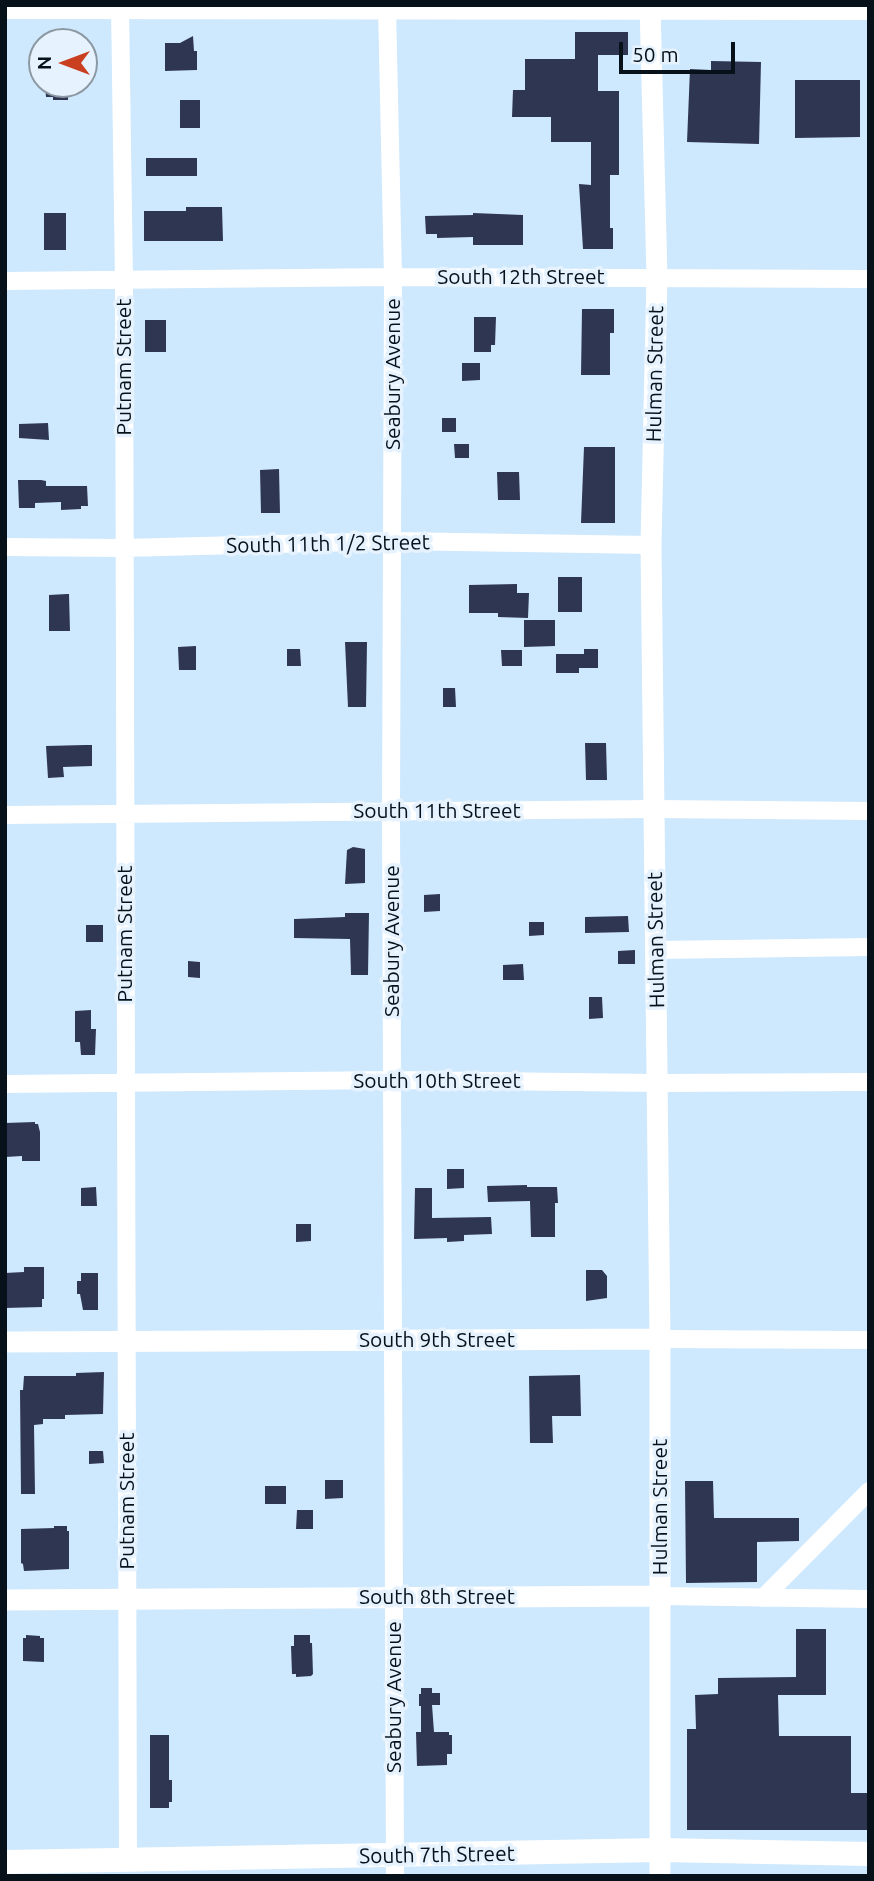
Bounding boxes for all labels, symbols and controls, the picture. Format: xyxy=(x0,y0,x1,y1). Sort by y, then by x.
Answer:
north arrow xyxy=(28,28,98,98)
scale bar xyxy=(622,28,738,72)
text: 50 m xyxy=(632,42,679,66)
text: N xyxy=(33,56,55,70)
street label: South 12th Street xyxy=(437,264,605,290)
street label: Putnam Street xyxy=(111,298,137,436)
street label: Seabury Avenue xyxy=(380,298,406,450)
street label: Hulman Street xyxy=(641,306,669,442)
street label: South 11th 1/2 Street xyxy=(226,530,430,558)
street label: South 11th Street xyxy=(353,798,521,824)
street label: Putnam Street xyxy=(112,865,138,1003)
street label: Seabury Avenue xyxy=(379,865,405,1017)
street label: Hulman Street xyxy=(642,872,670,1008)
street label: South 10th Street xyxy=(353,1068,521,1094)
street label: South 9th Street xyxy=(359,1327,515,1353)
street label: Putnam Street xyxy=(114,1432,140,1570)
street label: Hulman Street xyxy=(647,1439,673,1575)
street label: South 8th Street xyxy=(359,1584,515,1610)
street label: Seabury Avenue xyxy=(381,1621,407,1773)
street label: South 7th Street xyxy=(359,1841,515,1869)

